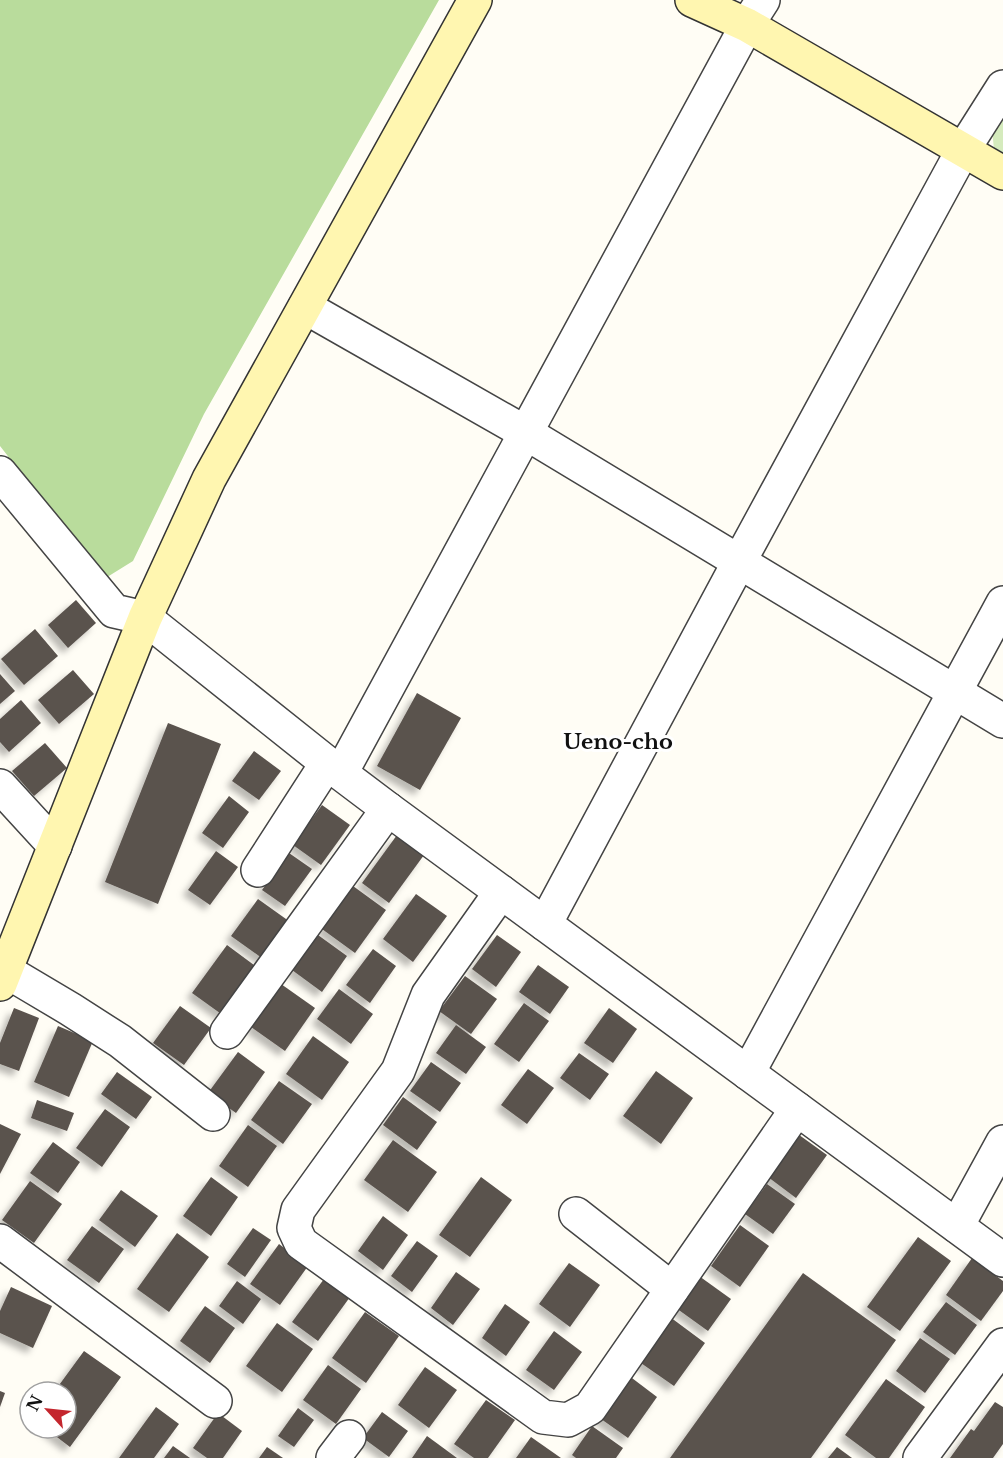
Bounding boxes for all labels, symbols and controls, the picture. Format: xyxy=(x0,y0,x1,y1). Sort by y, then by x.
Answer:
district label: Ueno-cho xyxy=(563,729,673,755)
north arrow xyxy=(18,1380,78,1440)
text: N xyxy=(22,1392,47,1414)

